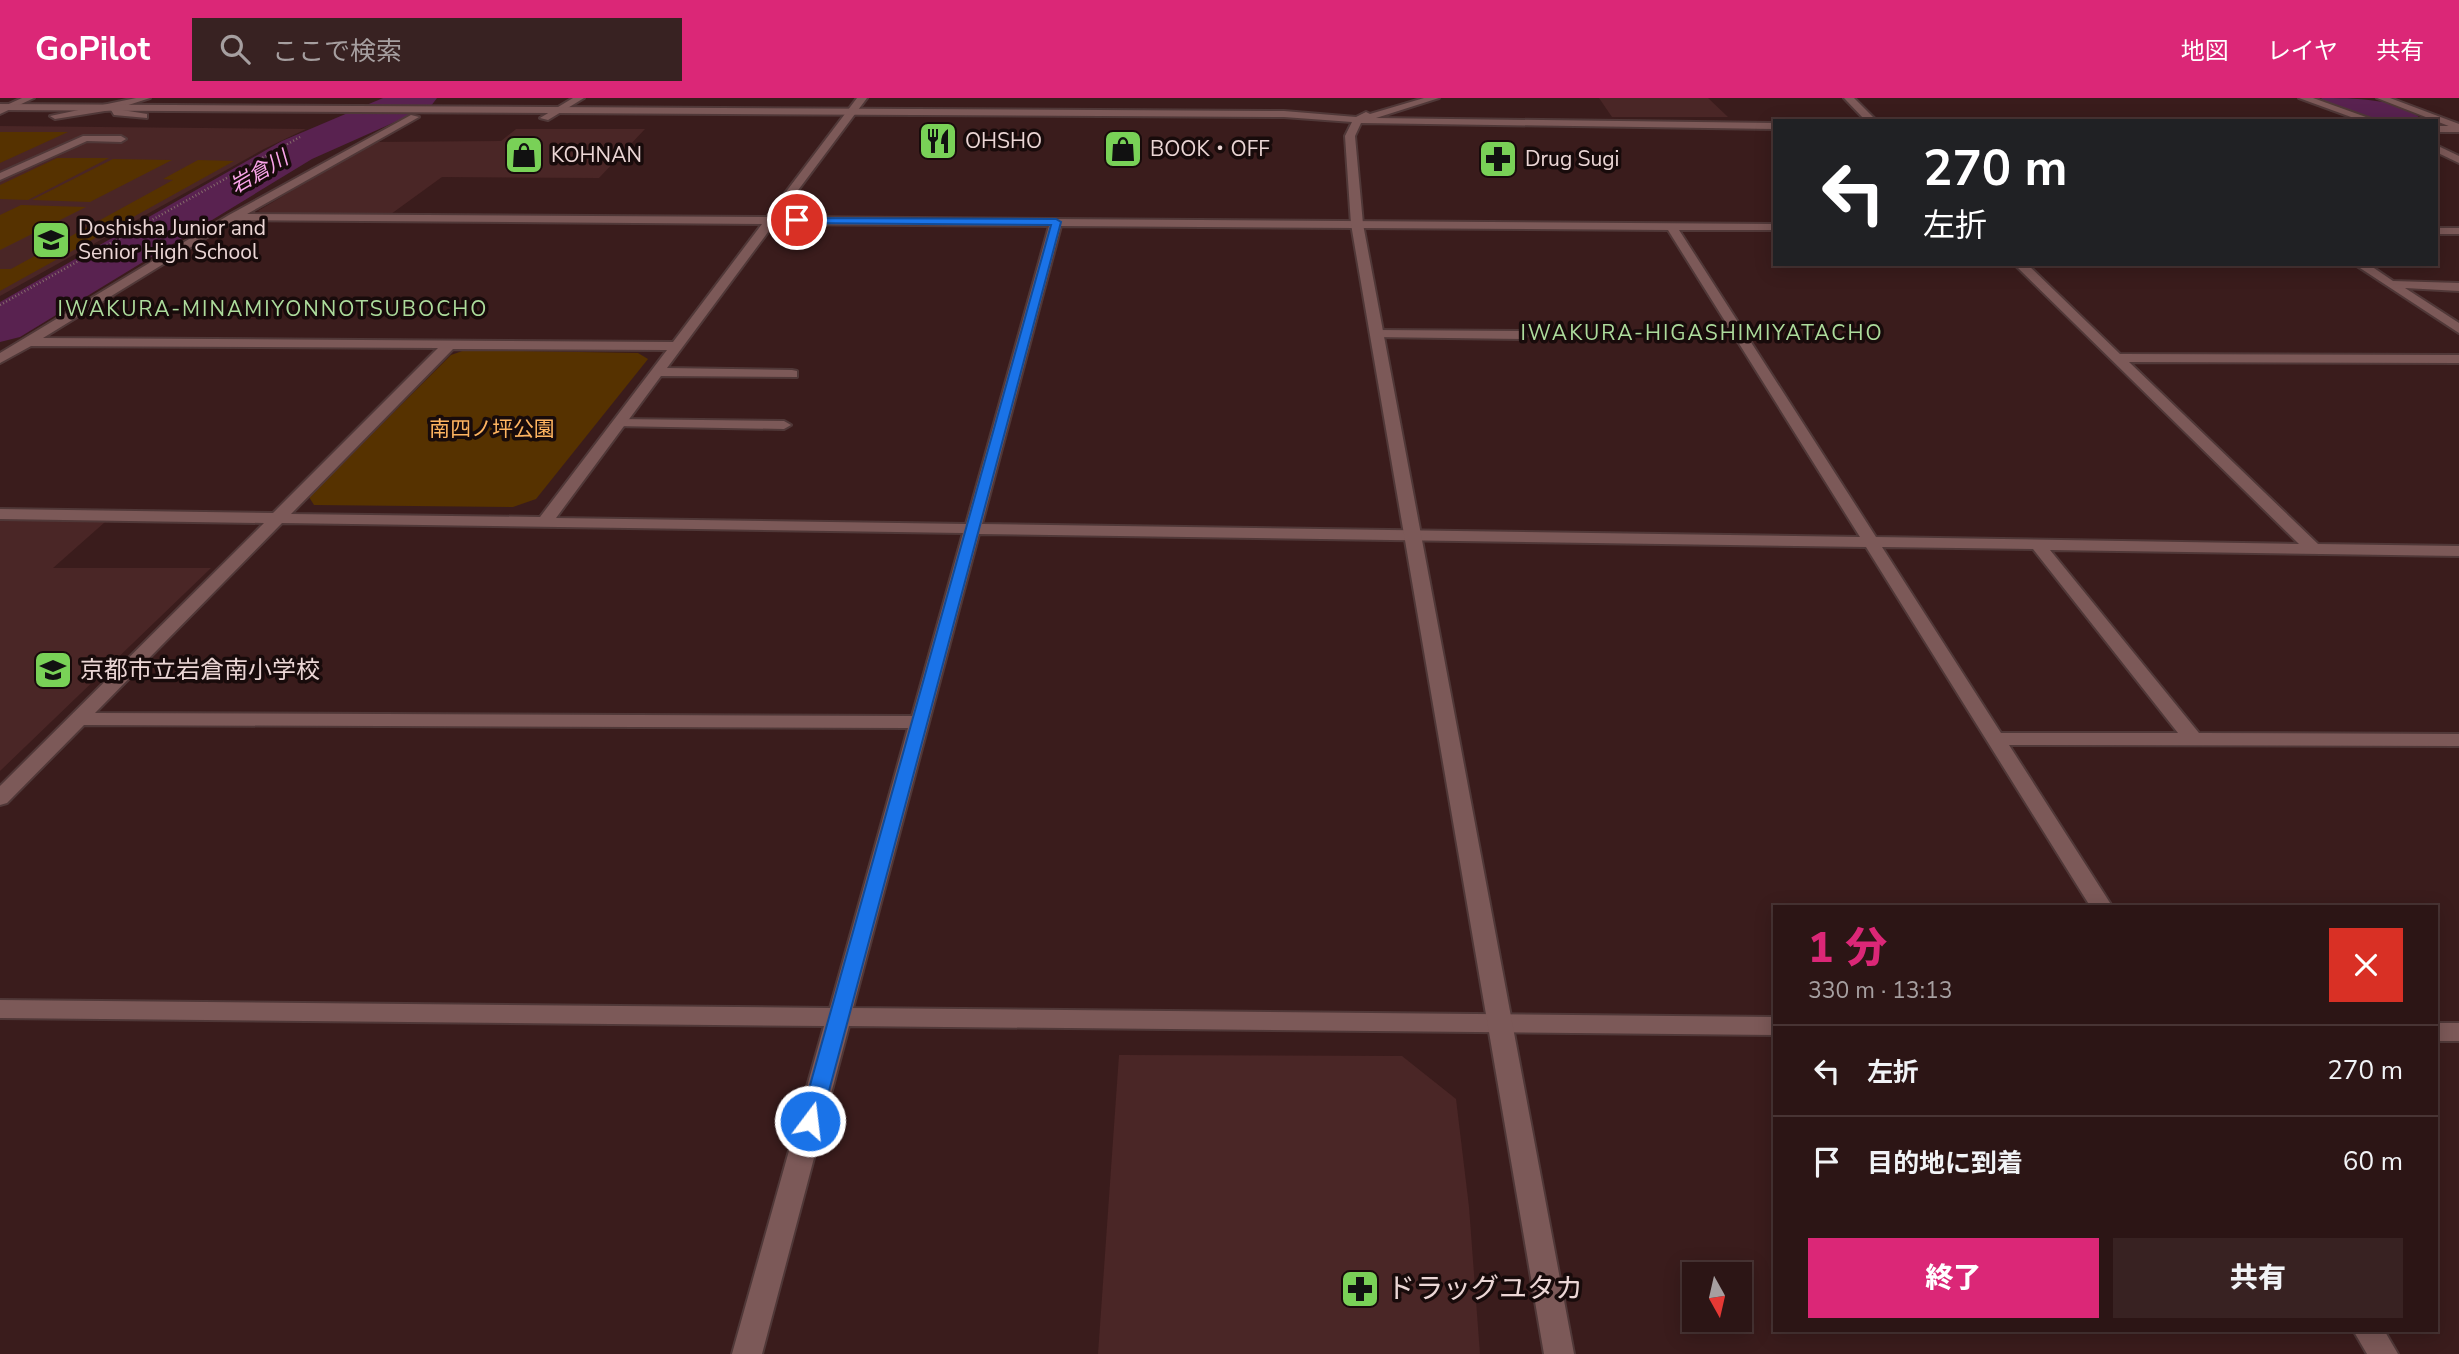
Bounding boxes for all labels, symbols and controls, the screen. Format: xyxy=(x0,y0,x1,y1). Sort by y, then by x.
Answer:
search box xyxy=(192,18,682,81)
text: GoPilot xyxy=(35,27,150,72)
icon: search xyxy=(216,30,254,68)
text: ここで検索 xyxy=(272,34,402,69)
text: 地図 xyxy=(2181,35,2229,67)
text: レイヤ xyxy=(2267,35,2338,67)
text: 共有 xyxy=(2376,35,2424,67)
restaurant icon: OHSHO xyxy=(917,120,959,162)
place label: OHSHO xyxy=(965,127,1042,155)
shop icon: BOOK・OFF xyxy=(1102,128,1144,170)
shop icon: KOHNAN xyxy=(503,134,545,176)
place label: BOOK・OFF xyxy=(1150,135,1270,163)
text: 270 m xyxy=(1923,135,2067,202)
pharmacy icon: Drug Sugi xyxy=(1477,138,1519,180)
place label: KOHNAN xyxy=(551,141,642,169)
water label: 岩倉川 xyxy=(225,143,295,200)
place label: Drug Sugi xyxy=(1525,145,1619,173)
icon: left xyxy=(1808,147,1899,238)
pin xyxy=(767,190,827,250)
icon: arrive xyxy=(778,201,816,239)
text: 左折 xyxy=(1923,204,1987,247)
place label: Doshisha Junior and Senior High School xyxy=(78,214,266,266)
school or university icon: Doshisha Junior and Senior High School xyxy=(30,219,72,261)
district label: IWAKURA-MINAMIYONNOTSUBOCHO xyxy=(58,295,488,323)
district label: IWAKURA-HIGASHIMIYATACHO xyxy=(1520,319,1884,347)
park label: 南四ノ坪公園 xyxy=(429,415,555,443)
school or university icon: 京都市立岩倉南小学校 xyxy=(32,649,74,691)
place label: 京都市立岩倉南小学校 xyxy=(80,654,320,686)
text: 1 分 xyxy=(1808,920,1887,977)
button: close xyxy=(2329,928,2403,1002)
text: 330 m · 13:13 xyxy=(1808,975,1953,1006)
icon: left xyxy=(1808,1052,1846,1090)
text: 270 m xyxy=(2327,1053,2403,1088)
text: 左折 xyxy=(1867,1055,1919,1090)
position arrow xyxy=(773,1084,847,1158)
icon: arrive xyxy=(1808,1143,1846,1181)
text: 60 m xyxy=(2343,1144,2403,1179)
text: 目的地に到着 xyxy=(1867,1146,2023,1181)
button: 終了 xyxy=(1808,1238,2099,1318)
button: 共有 xyxy=(2113,1238,2403,1318)
north arrow xyxy=(1682,1262,1752,1332)
map controls xyxy=(1682,1262,1752,1332)
pharmacy icon: ドラッグユタカ xyxy=(1339,1268,1381,1310)
place label: ドラッグユタカ xyxy=(1387,1270,1583,1308)

